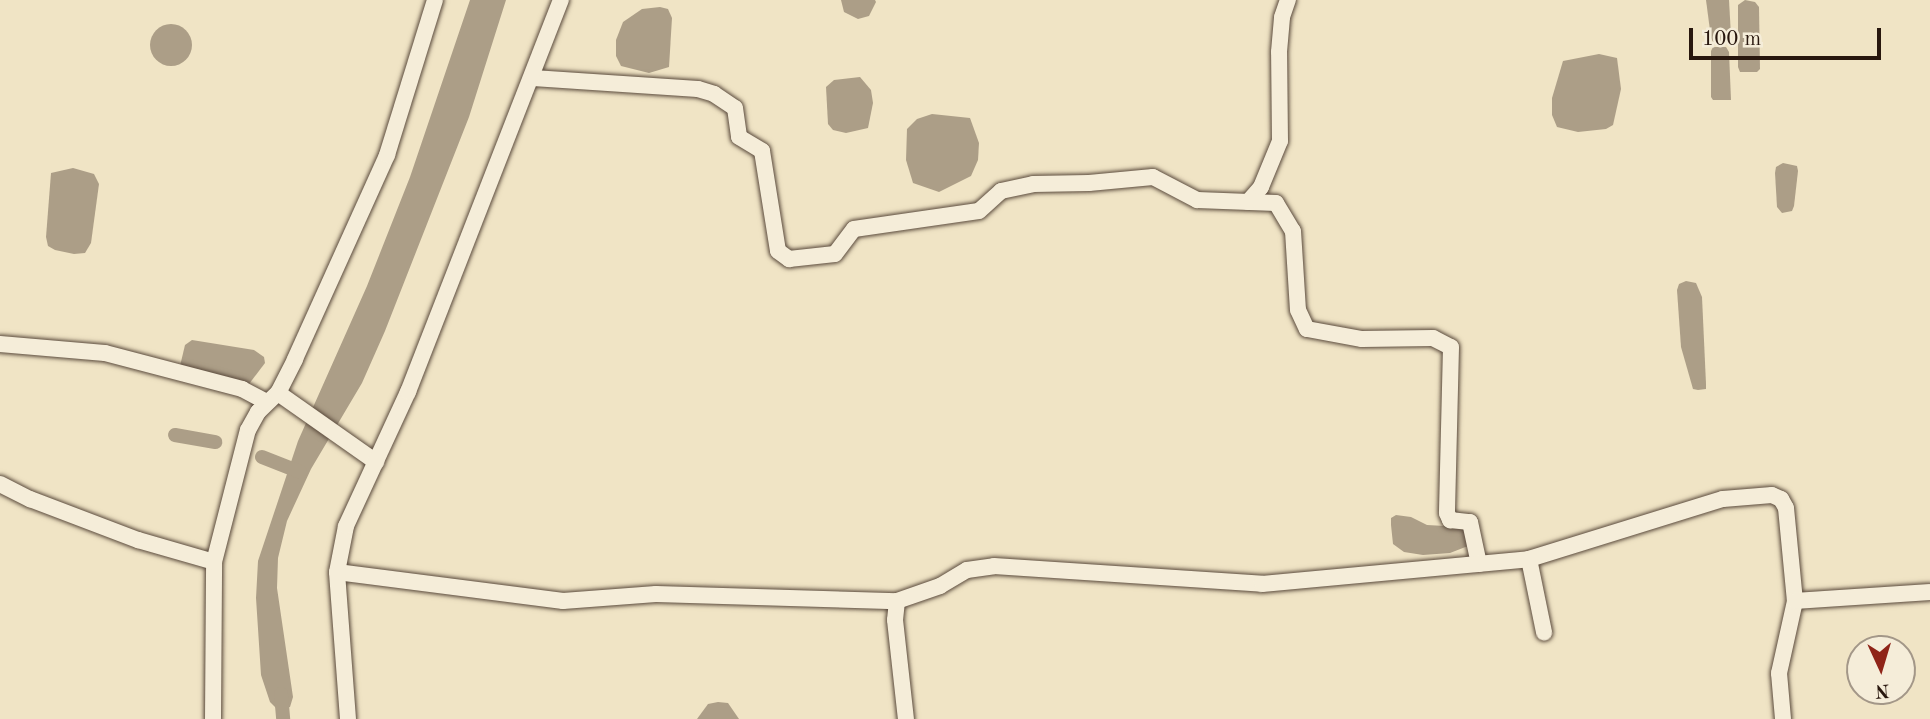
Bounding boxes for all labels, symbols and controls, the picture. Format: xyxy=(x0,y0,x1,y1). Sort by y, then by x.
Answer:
scale bar xyxy=(1692,14,1884,58)
text: 100 m xyxy=(1702,29,1761,50)
north arrow xyxy=(1846,635,1916,705)
text: N xyxy=(1874,679,1890,699)

